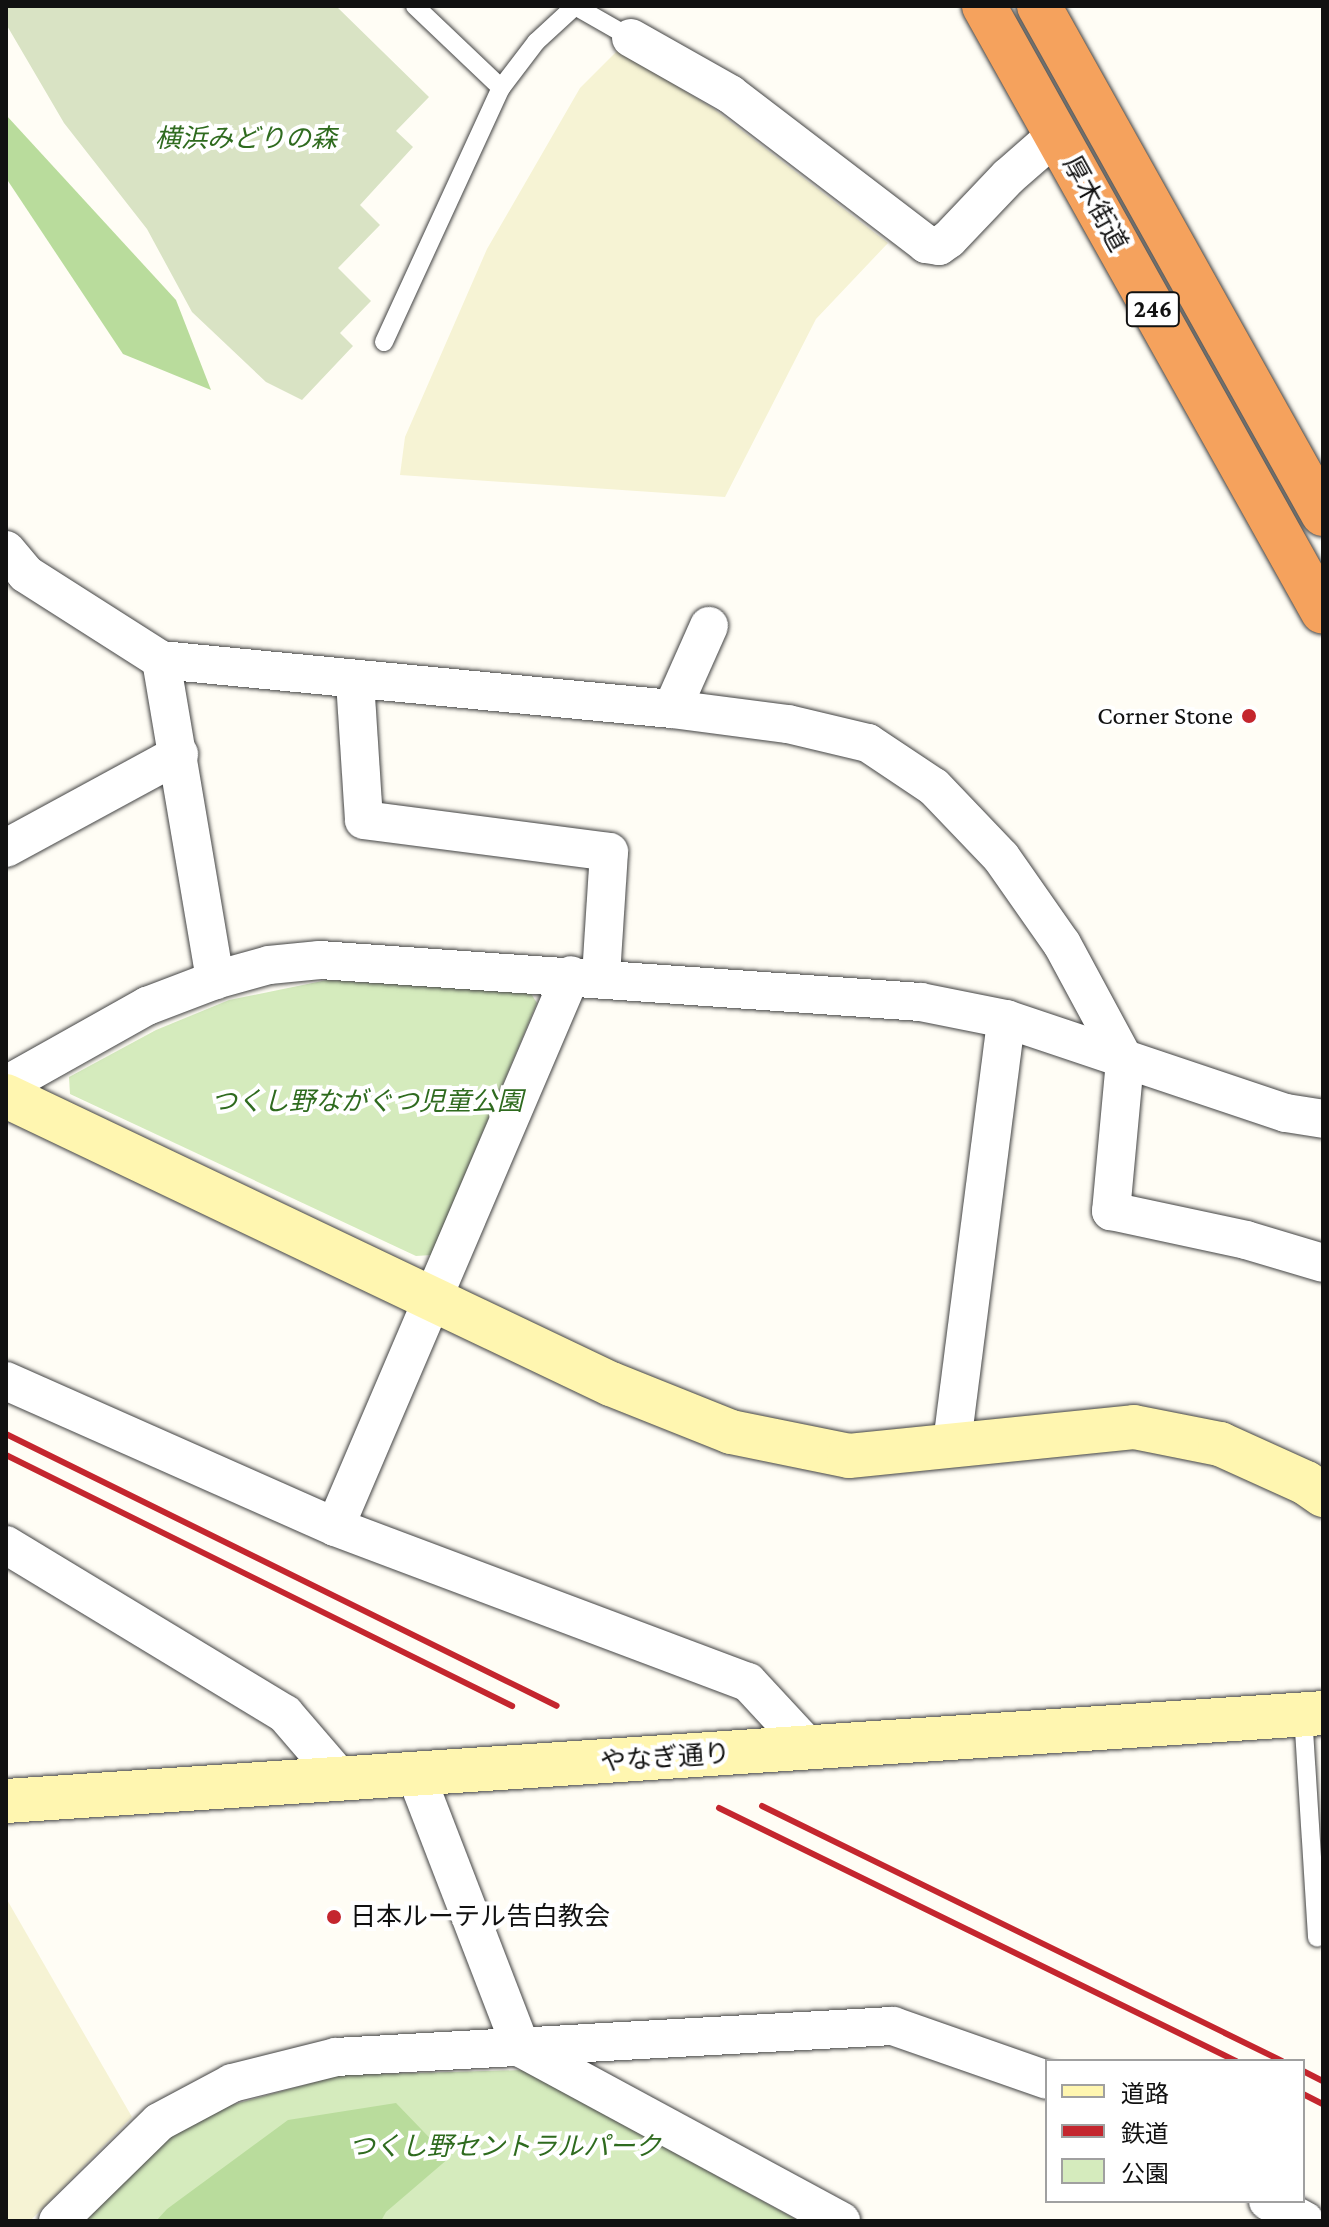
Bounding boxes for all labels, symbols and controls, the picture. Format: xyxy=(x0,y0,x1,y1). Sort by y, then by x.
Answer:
park label: 横浜みどりの森 xyxy=(155,123,337,155)
street label: 厚木街道 xyxy=(1056,151,1134,257)
road number: 246 xyxy=(1125,289,1181,329)
place label: Corner Stone xyxy=(1097,700,1233,732)
marker: Corner Stone xyxy=(1240,707,1258,725)
park label: つくし野ながぐつ児童公園 xyxy=(211,1086,523,1118)
street label: やなぎ通り xyxy=(599,1738,731,1778)
place label: 日本ルーテル告白教会 xyxy=(350,1901,610,1933)
marker: 日本ルーテル告白教会 xyxy=(325,1908,343,1926)
legend xyxy=(1045,2059,1305,2203)
text: 道路 xyxy=(1121,2080,1169,2107)
text: 鉄道 xyxy=(1121,2120,1169,2147)
park label: つくし野セントラルパーク xyxy=(349,2131,661,2163)
text: 公園 xyxy=(1121,2160,1169,2187)

